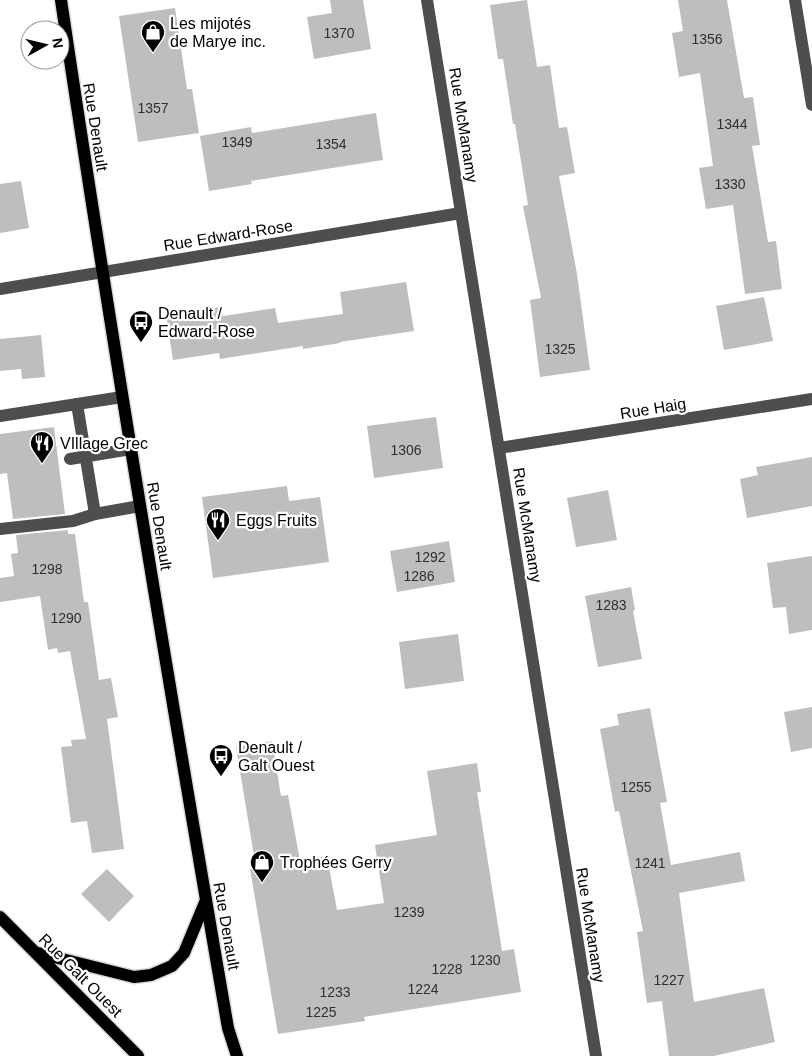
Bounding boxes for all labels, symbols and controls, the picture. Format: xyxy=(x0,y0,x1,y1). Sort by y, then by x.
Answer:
place label: Les mijotés de Marye inc. xyxy=(170,15,266,50)
shop icon: Les mijotés de Marye inc. xyxy=(140,19,166,53)
north arrow xyxy=(20,20,70,70)
house number: 1370 xyxy=(323,25,355,41)
house number: 1356 xyxy=(691,31,723,47)
text: N xyxy=(49,37,67,49)
street label: Rue McManamy xyxy=(446,66,481,184)
street label: Rue Denault xyxy=(80,82,111,173)
house number: 1357 xyxy=(137,100,169,116)
house number: 1344 xyxy=(716,116,748,132)
house number: 1349 xyxy=(221,134,253,150)
house number: 1354 xyxy=(315,136,347,152)
house number: 1330 xyxy=(714,176,746,192)
street label: Rue Edward-Rose xyxy=(162,217,294,254)
place label: Denault / Edward-Rose xyxy=(158,305,255,340)
bus stop icon: Denault / Edward-Rose xyxy=(128,309,154,343)
house number: 1325 xyxy=(544,341,576,357)
street label: Rue Haig xyxy=(619,395,687,422)
restaurant icon: VIllage Grec xyxy=(29,430,55,464)
place label: VIllage Grec xyxy=(60,435,148,452)
house number: 1306 xyxy=(390,442,422,458)
street label: Rue McManamy xyxy=(510,466,545,584)
street label: Rue Denault xyxy=(144,481,175,572)
restaurant icon: Eggs Fruits xyxy=(205,507,231,541)
place label: Eggs Fruits xyxy=(236,512,317,529)
house number: 1292 xyxy=(414,549,446,565)
house number: 1298 xyxy=(31,561,63,577)
house number: 1286 xyxy=(403,568,435,584)
house number: 1283 xyxy=(595,597,627,613)
house number: 1290 xyxy=(50,610,82,626)
place label: Denault / Galt Ouest xyxy=(238,739,315,774)
bus stop icon: Denault / Galt Ouest xyxy=(208,743,234,777)
house number: 1255 xyxy=(620,779,652,795)
shop icon: Trophées Gerry xyxy=(249,849,275,883)
place label: Trophées Gerry xyxy=(280,854,391,871)
house number: 1241 xyxy=(634,855,666,871)
street label: Rue McManamy xyxy=(573,866,608,984)
street label: Rue Denault xyxy=(210,881,243,972)
house number: 1239 xyxy=(393,904,425,920)
street label: Rue Galt Ouest xyxy=(36,930,126,1021)
house number: 1230 xyxy=(469,952,501,968)
house number: 1228 xyxy=(431,961,463,977)
house number: 1227 xyxy=(653,972,685,988)
house number: 1224 xyxy=(407,981,439,997)
house number: 1233 xyxy=(319,984,351,1000)
house number: 1225 xyxy=(305,1004,337,1020)

